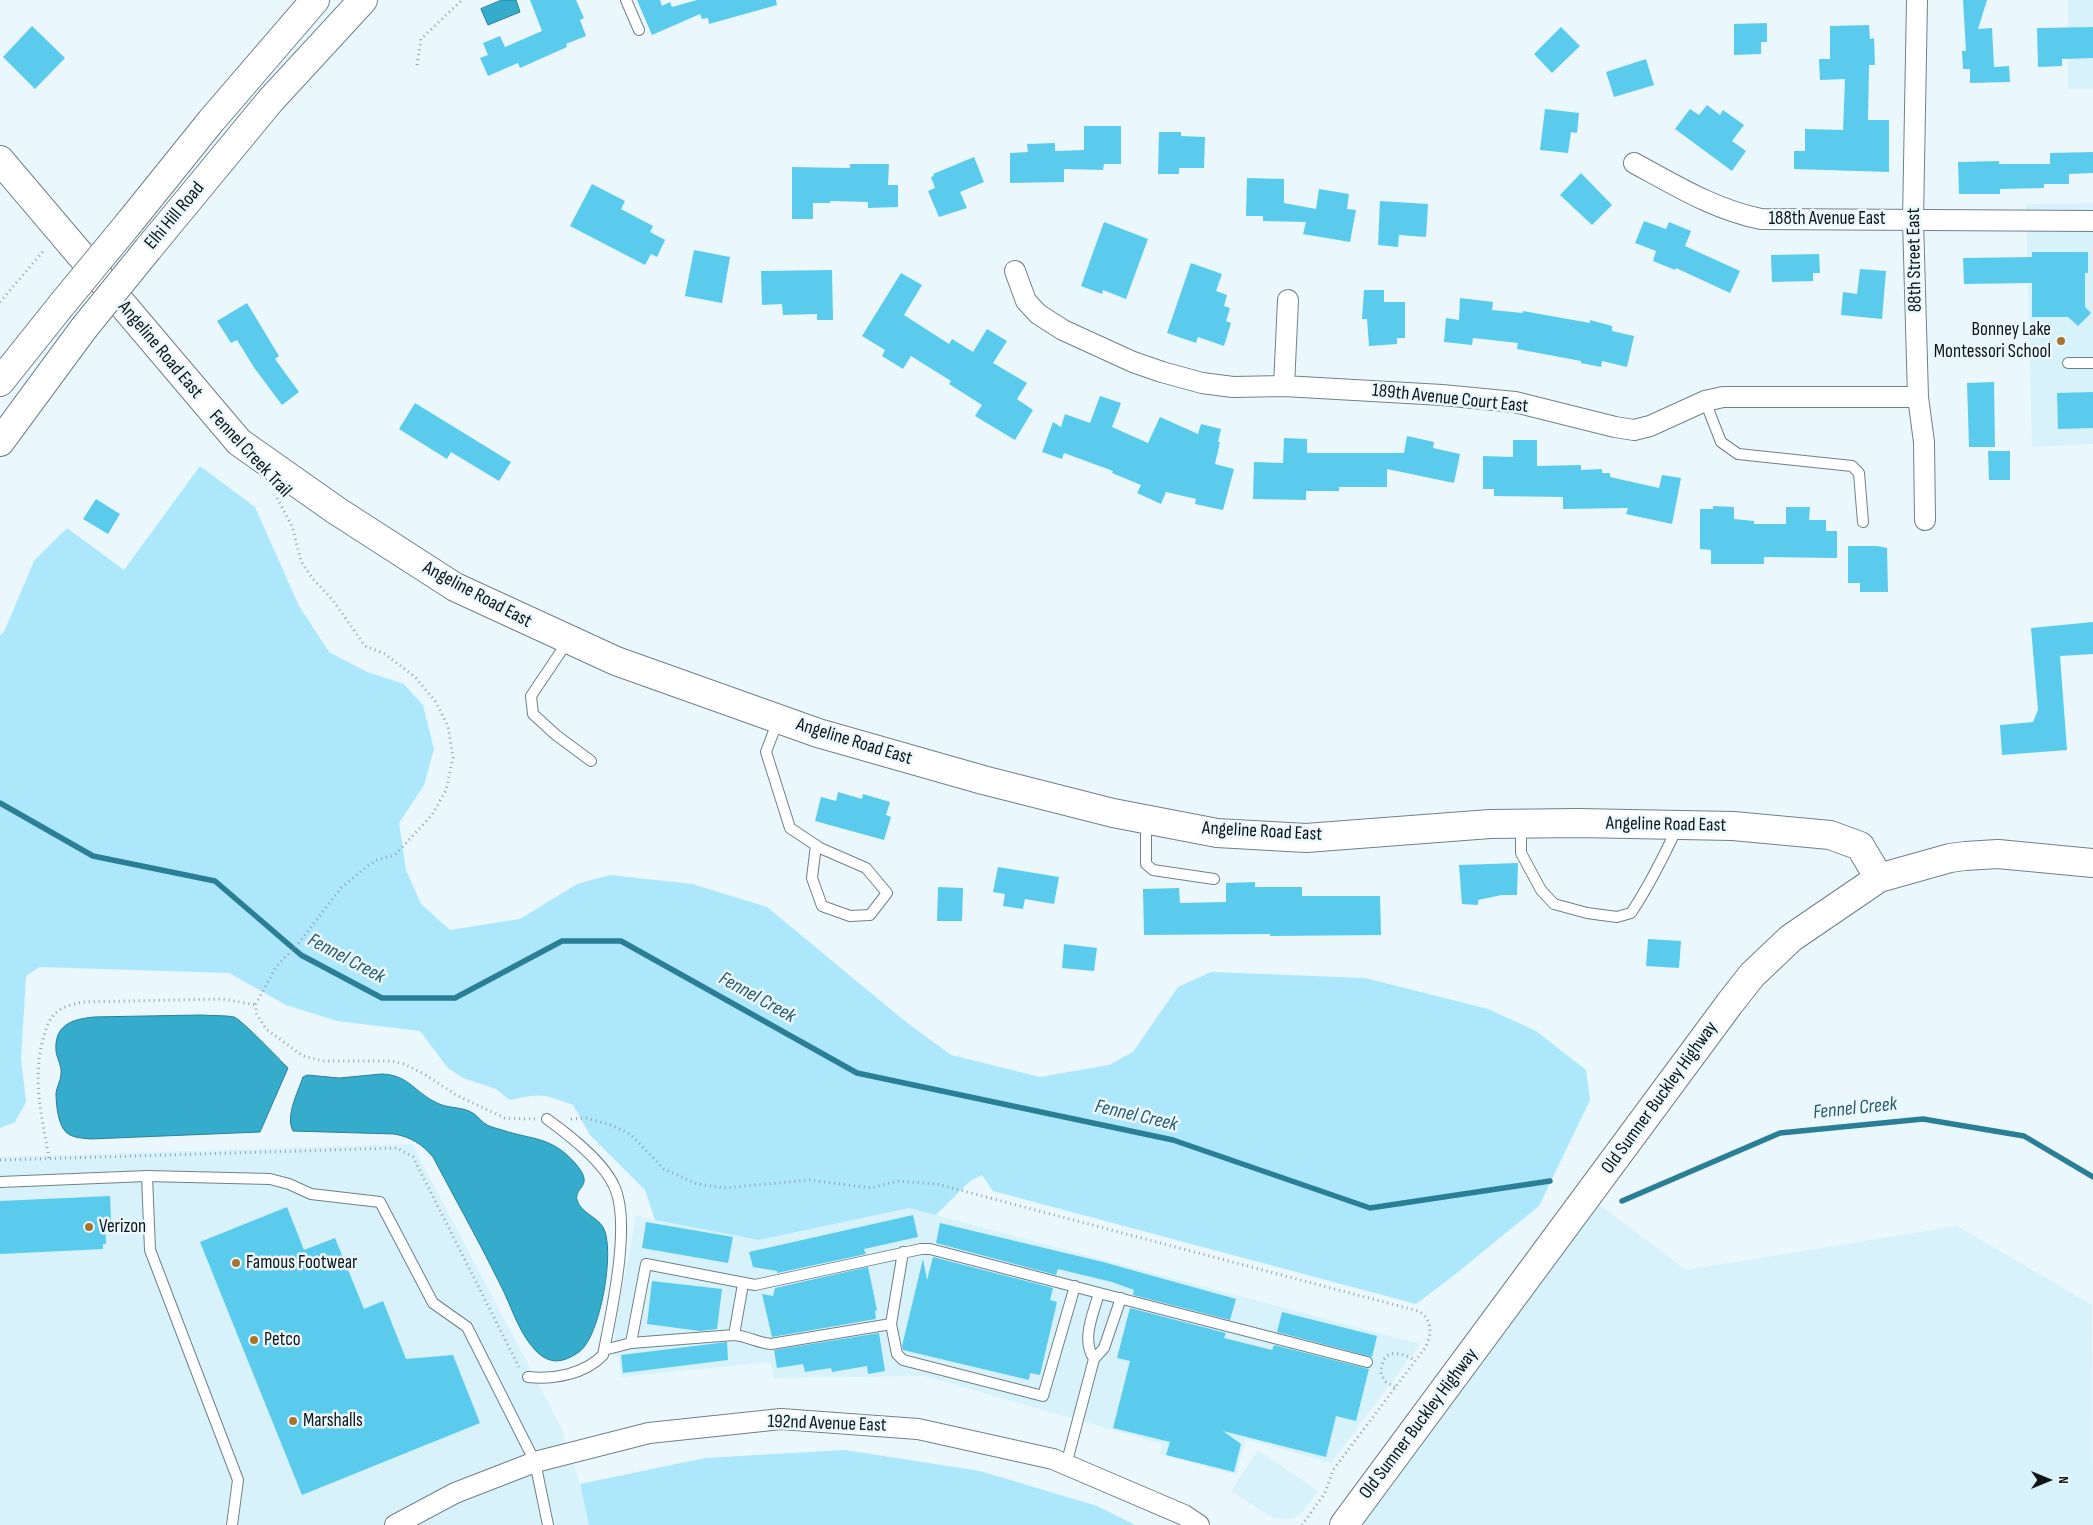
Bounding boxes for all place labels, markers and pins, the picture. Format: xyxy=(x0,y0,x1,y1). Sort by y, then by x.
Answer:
place label: Bonney Lake Montessori School xyxy=(1934,319,2051,363)
marker: Bonney Lake Montessori School xyxy=(2055,335,2067,347)
place label: Verizon xyxy=(99,1216,146,1238)
marker: Verizon xyxy=(83,1221,95,1233)
place label: Famous Footwear xyxy=(246,1252,358,1274)
marker: Famous Footwear xyxy=(230,1257,242,1269)
place label: Petco xyxy=(264,1329,301,1351)
marker: Petco xyxy=(248,1334,260,1346)
place label: Marshalls xyxy=(303,1410,363,1432)
marker: Marshalls xyxy=(287,1415,299,1427)

